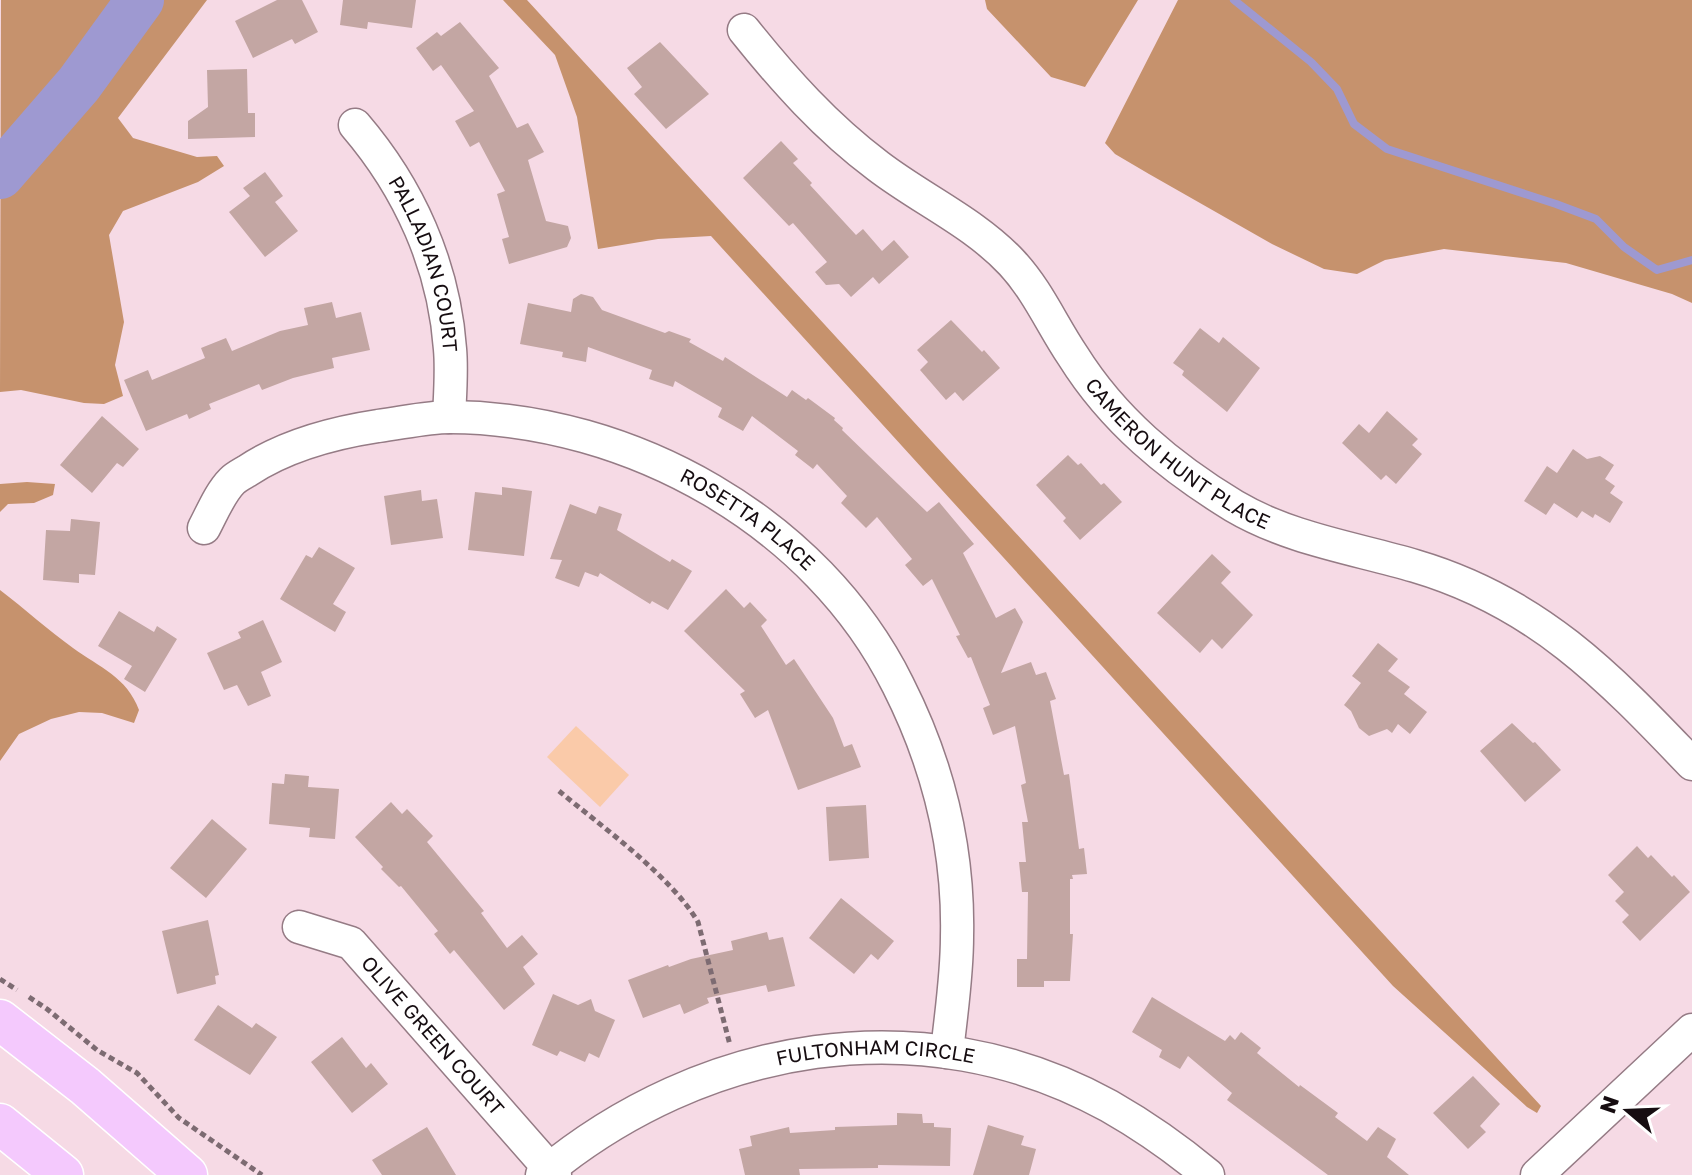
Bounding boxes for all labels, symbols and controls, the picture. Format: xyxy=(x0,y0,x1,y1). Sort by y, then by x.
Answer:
street label: PALLADIAN COURT xyxy=(384,171,463,353)
street label: CAMERON HUNT PLACE xyxy=(1081,373,1274,533)
street label: ROSETTA PLACE xyxy=(677,463,821,575)
street label: OLIVE GREEN COURT xyxy=(357,951,510,1120)
street label: FULTONHAM CIRCLE xyxy=(774,1034,977,1070)
north arrow xyxy=(1588,1071,1668,1151)
text: N xyxy=(1593,1092,1624,1117)

